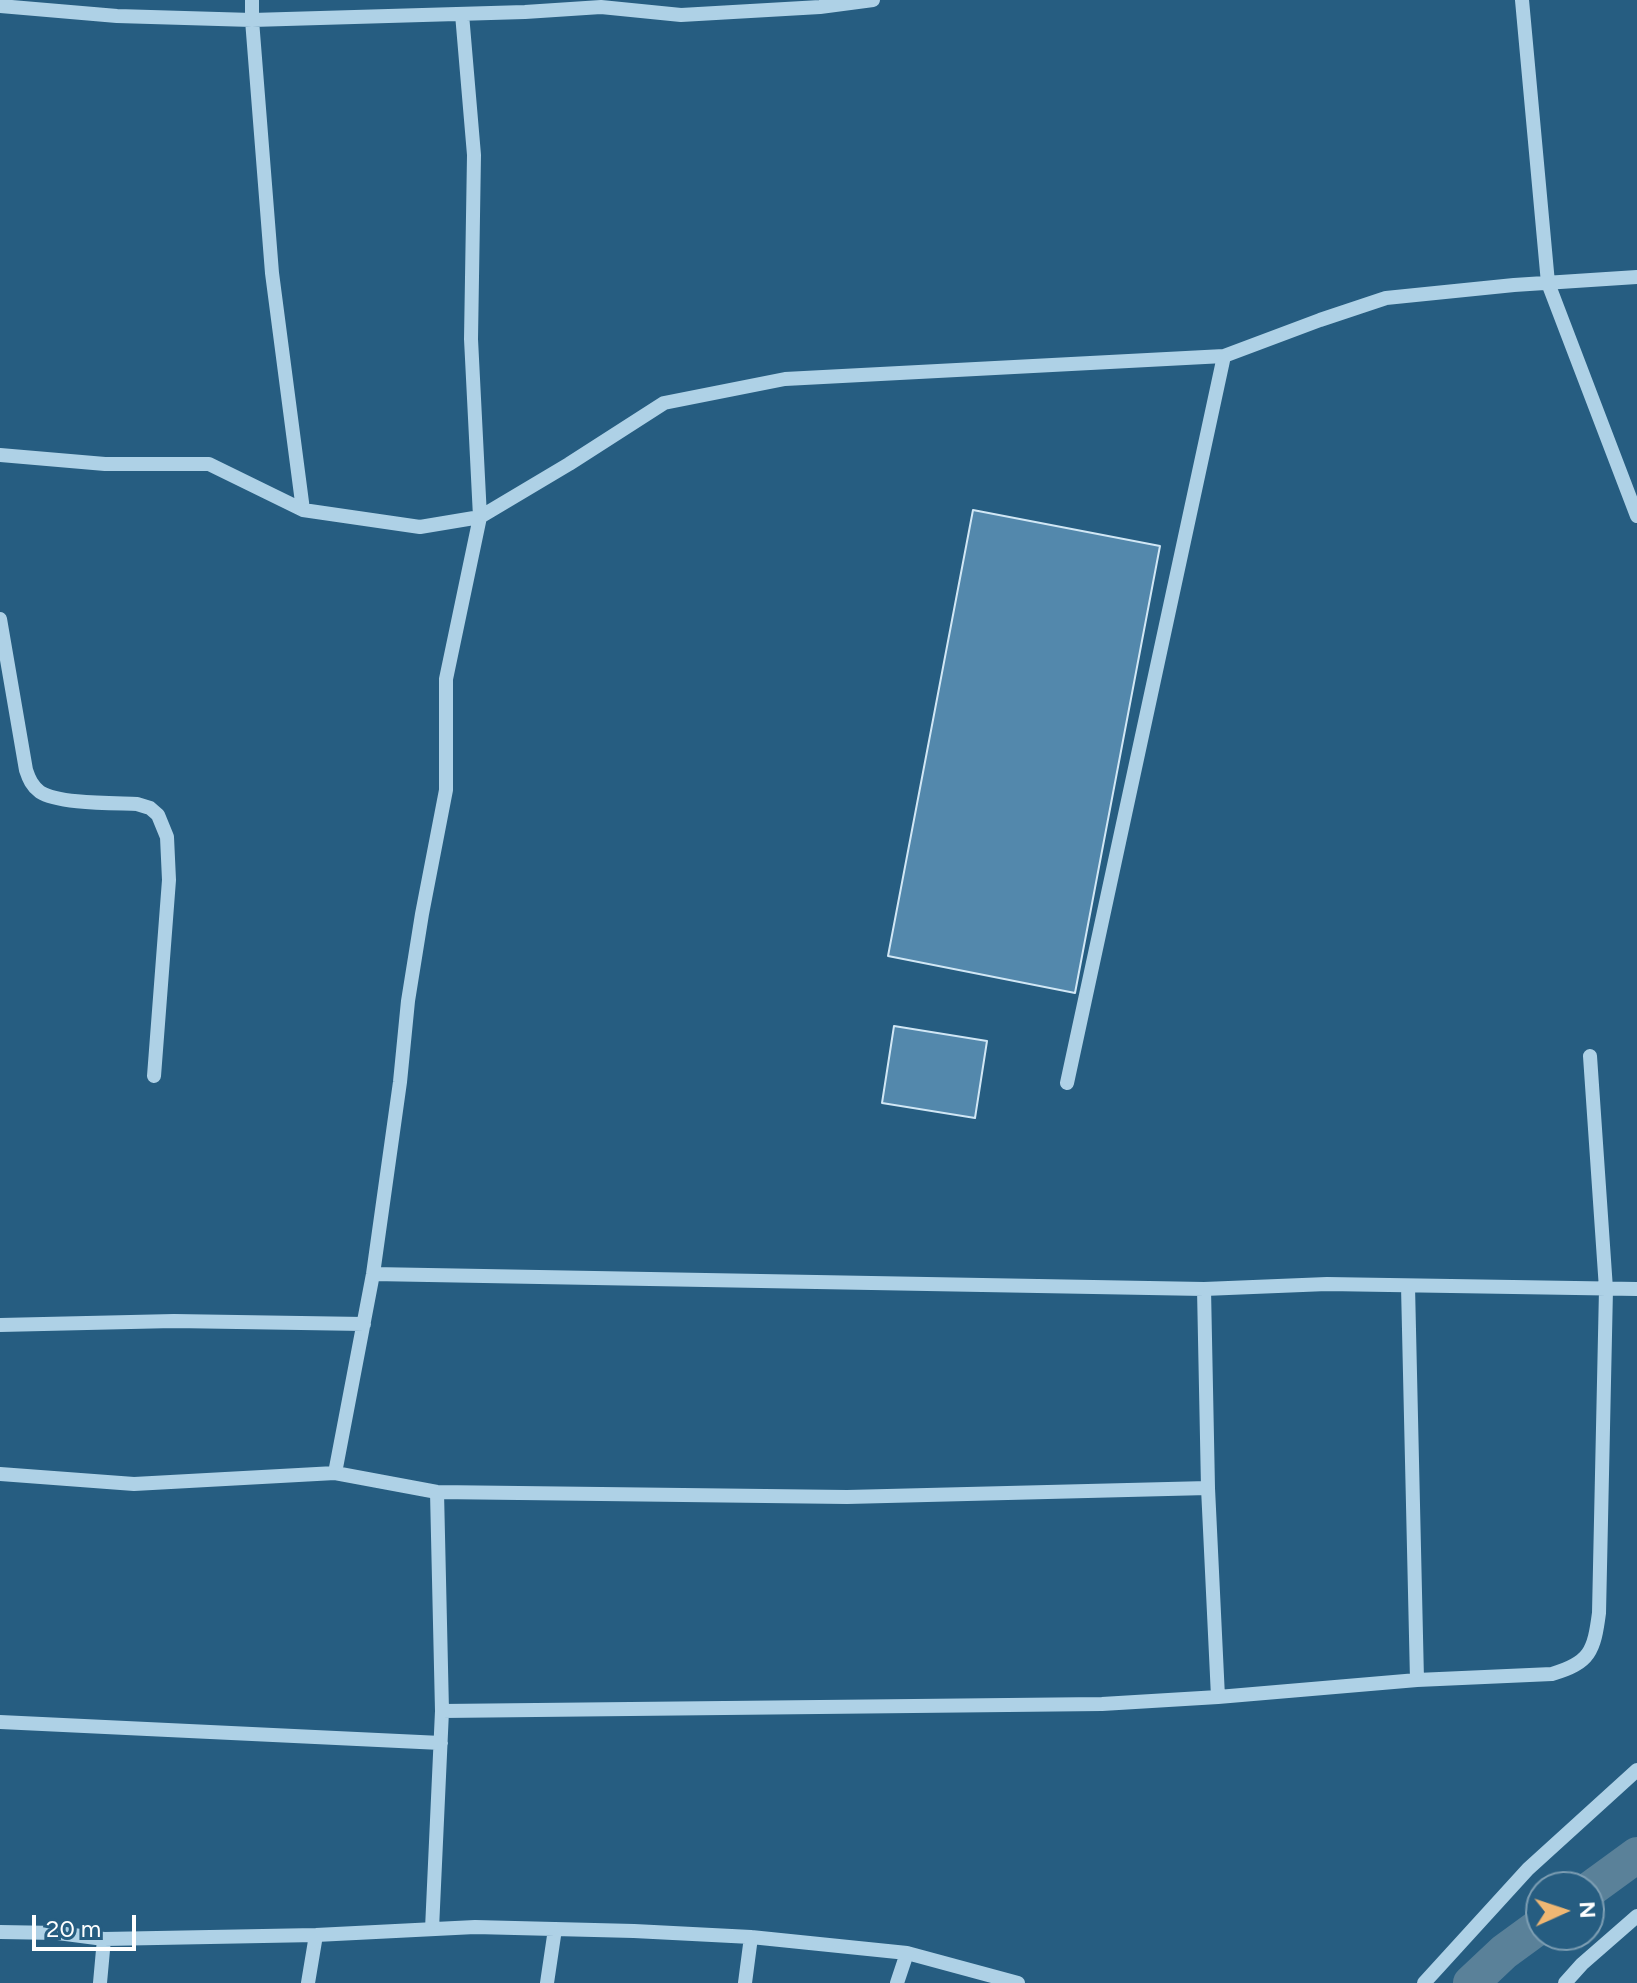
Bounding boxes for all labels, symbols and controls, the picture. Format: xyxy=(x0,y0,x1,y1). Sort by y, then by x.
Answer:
north arrow xyxy=(1525,1871,1605,1951)
scale bar xyxy=(36,1899,140,1949)
text: N xyxy=(1574,1901,1601,1919)
text: 20 m xyxy=(46,1914,101,1943)

